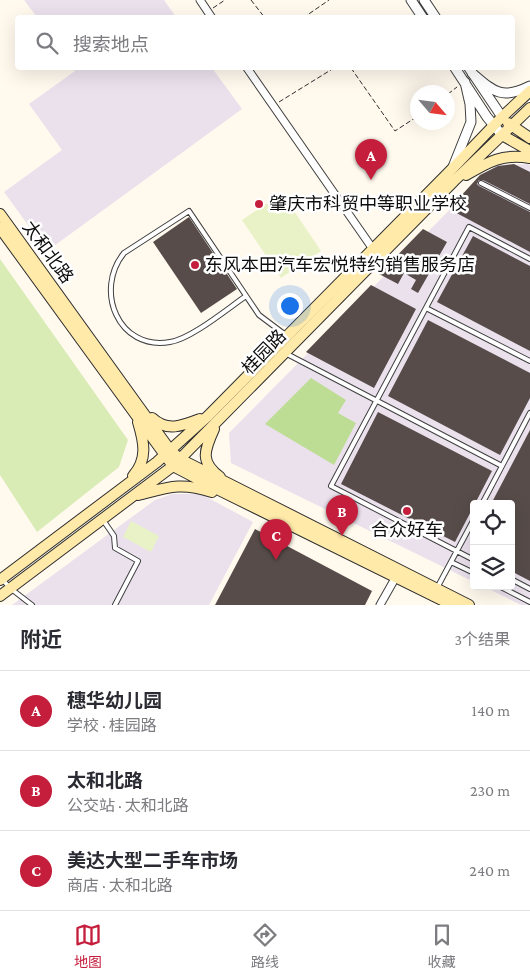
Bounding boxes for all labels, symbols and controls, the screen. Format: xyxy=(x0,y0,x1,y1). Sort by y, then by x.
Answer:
search box xyxy=(15,15,515,70)
icon: search xyxy=(33,29,61,57)
text: 搜索地点 xyxy=(73,34,149,55)
north arrow xyxy=(410,85,455,130)
pin: A xyxy=(355,139,387,180)
place label: 肇庆市科贸中等职业学校 xyxy=(269,194,467,214)
marker: 肇庆市科贸中等职业学校 xyxy=(253,198,265,210)
street label: 太和北路 xyxy=(19,217,77,287)
place label: 东风本田汽车宏悦特约销售服务店 xyxy=(205,255,475,275)
marker: 东风本田汽车宏悦特约销售服务店 xyxy=(189,259,201,271)
your location xyxy=(277,293,303,319)
street label: 桂园路 xyxy=(238,326,290,378)
pin: B xyxy=(326,495,358,536)
map controls xyxy=(470,500,515,590)
button: locate xyxy=(470,500,515,545)
marker: 合众好车 xyxy=(401,505,413,517)
pin: C xyxy=(260,519,292,560)
place label: 合众好车 xyxy=(371,520,443,540)
button: layers xyxy=(470,545,515,590)
text: 附近 xyxy=(20,628,62,652)
text: 3个结果 xyxy=(454,631,510,648)
text: 穗华幼儿园 xyxy=(67,690,162,711)
text: A xyxy=(31,702,41,719)
text: 140 m xyxy=(472,702,510,719)
text: 学校 · 桂园路 xyxy=(67,717,157,734)
text: 太和北路 xyxy=(67,770,143,791)
text: B xyxy=(31,782,41,799)
text: 230 m xyxy=(470,782,510,799)
text: 公交站 · 太和北路 xyxy=(67,797,189,814)
text: 美达大型二手车市场 xyxy=(67,850,238,871)
text: C xyxy=(31,862,41,879)
text: 240 m xyxy=(469,862,510,879)
text: 商店 · 太和北路 xyxy=(67,877,173,894)
tab: 地图 xyxy=(74,921,102,971)
tab: 路线 xyxy=(251,921,279,971)
tab: 收藏 xyxy=(428,921,456,971)

